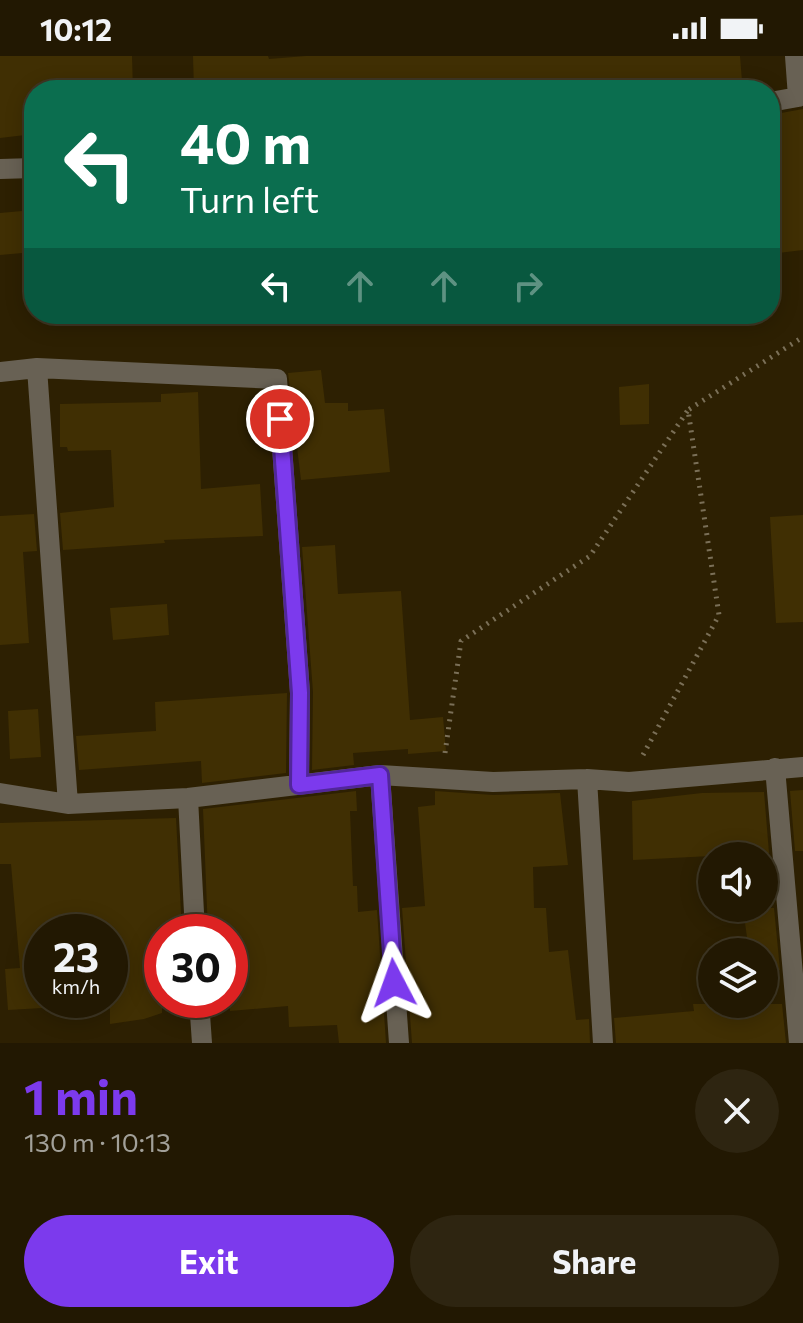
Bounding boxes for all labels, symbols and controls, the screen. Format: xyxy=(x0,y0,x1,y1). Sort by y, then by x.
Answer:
text: 10:12 xyxy=(40,10,112,47)
text: 40 m xyxy=(180,107,311,176)
icon: left xyxy=(48,112,152,216)
text: Turn left xyxy=(180,176,319,220)
icon: left xyxy=(254,264,298,308)
icon: ahead xyxy=(338,264,382,308)
icon: ahead xyxy=(422,264,466,308)
icon: right xyxy=(506,264,550,308)
pin xyxy=(246,385,314,453)
icon: arrive xyxy=(258,397,302,441)
map controls xyxy=(698,842,778,1018)
button: sound xyxy=(698,842,778,922)
speed limit sign: 30 xyxy=(144,914,248,1018)
text: 23 xyxy=(53,931,99,980)
button: layers xyxy=(698,938,778,1018)
position arrow xyxy=(352,941,436,1025)
text: km/h xyxy=(52,974,100,998)
text: 1 min xyxy=(24,1066,138,1125)
button: close xyxy=(695,1069,779,1153)
text: 130 m · 10:13 xyxy=(24,1126,171,1157)
button: Exit xyxy=(24,1215,394,1307)
button: Share xyxy=(410,1215,779,1307)

